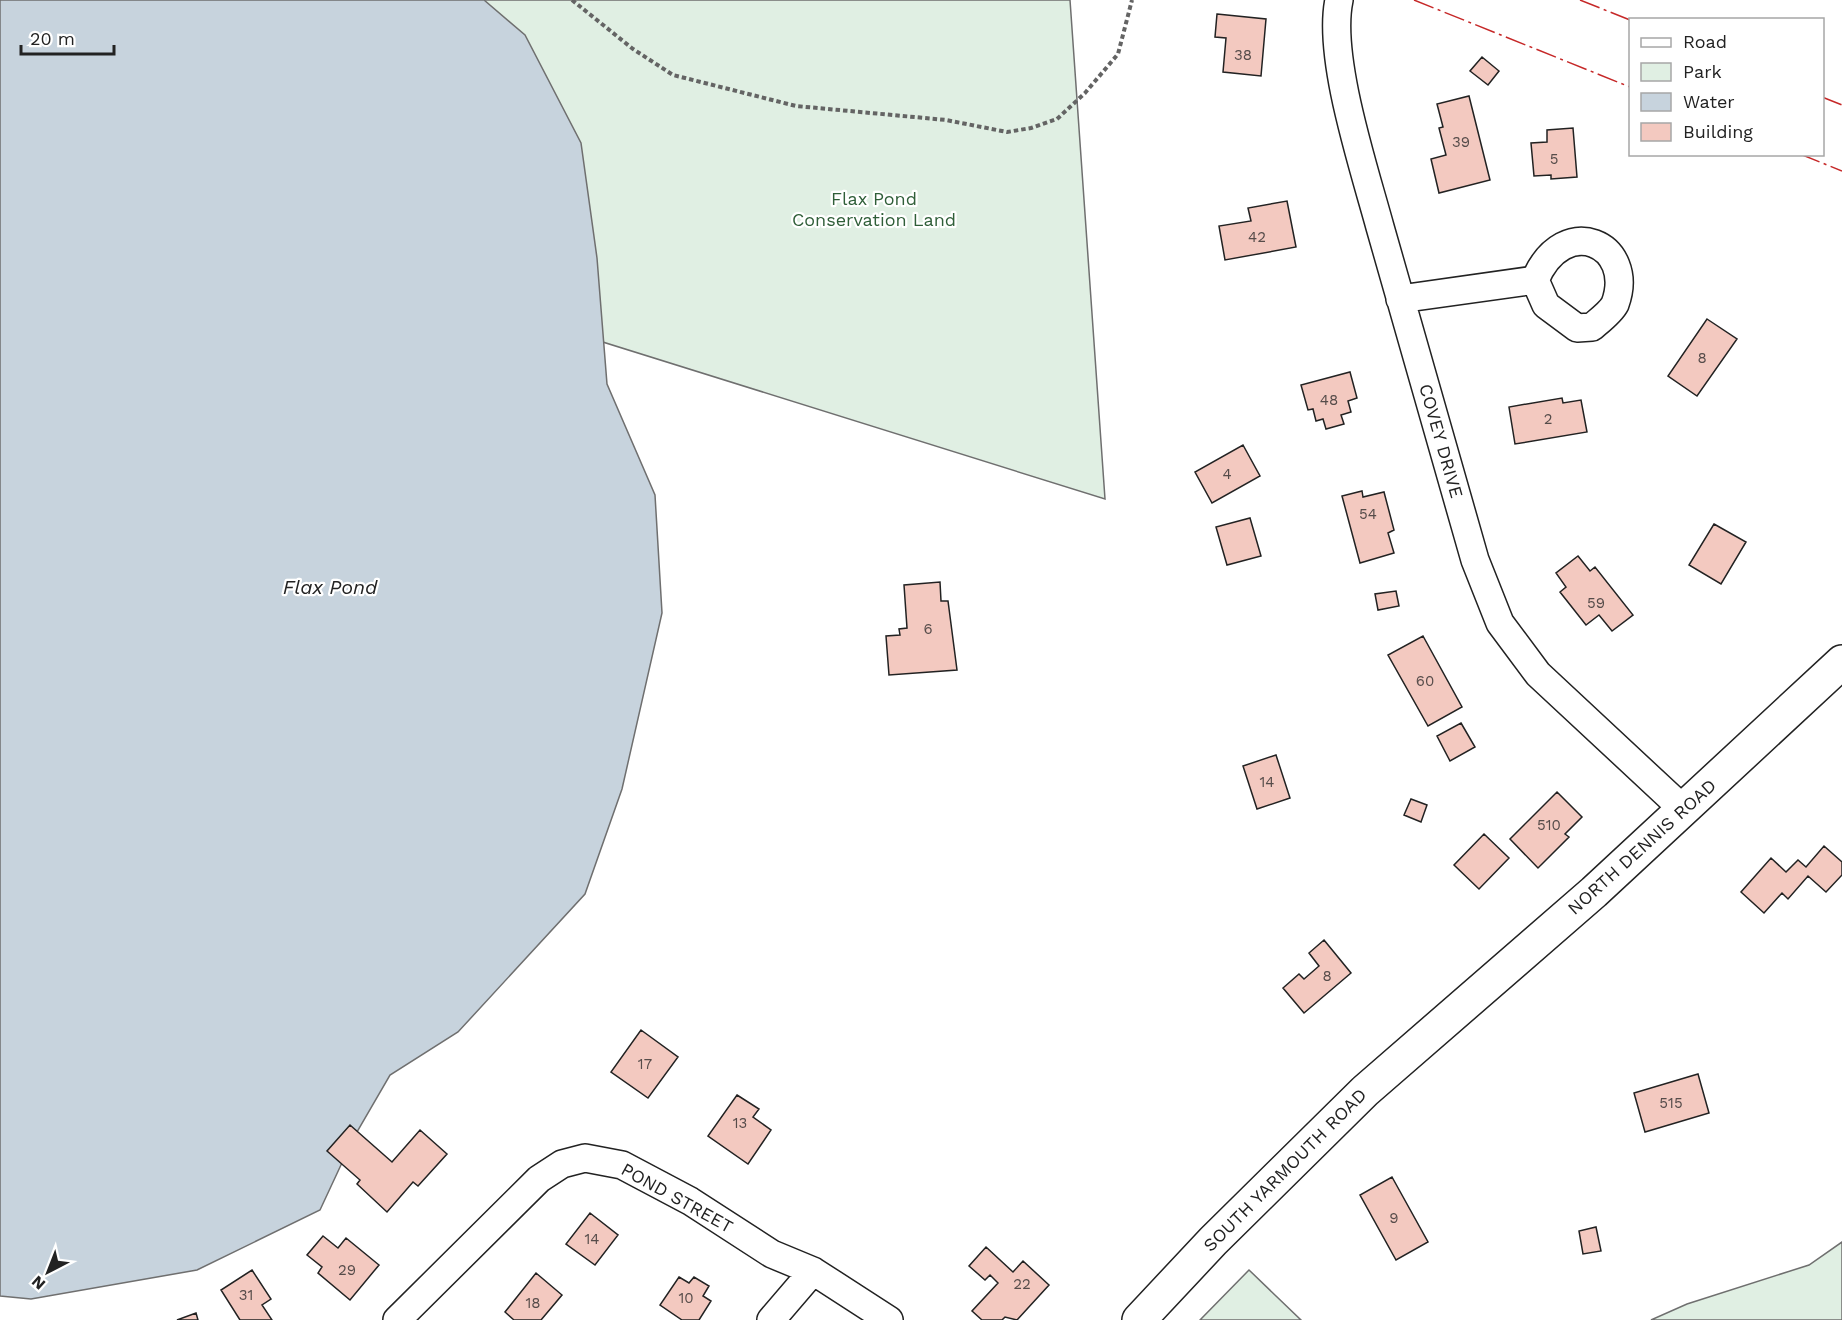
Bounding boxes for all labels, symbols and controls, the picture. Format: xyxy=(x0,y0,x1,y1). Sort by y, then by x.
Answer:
scale bar xyxy=(21,18,114,56)
legend xyxy=(1629,18,1824,156)
text: 20 m xyxy=(30,28,75,49)
text: Road xyxy=(1683,31,1727,52)
house number: 38 xyxy=(1234,46,1252,64)
text: Park xyxy=(1683,61,1722,82)
text: Water xyxy=(1683,91,1735,112)
text: Building xyxy=(1683,121,1753,142)
house number: 39 xyxy=(1452,133,1470,151)
house number: 5 xyxy=(1550,150,1558,168)
park label: Flax Pond Conservation Land xyxy=(792,188,956,230)
house number: 42 xyxy=(1248,228,1266,246)
house number: 8 xyxy=(1697,349,1707,367)
street label: COVEY DRIVE xyxy=(1415,381,1468,500)
house number: 48 xyxy=(1320,391,1338,409)
house number: 2 xyxy=(1544,410,1552,428)
house number: 4 xyxy=(1222,465,1232,483)
house number: 54 xyxy=(1359,505,1377,523)
water label: Flax Pond xyxy=(283,575,378,599)
house number: 59 xyxy=(1587,594,1605,612)
house number: 6 xyxy=(923,620,933,638)
house number: 60 xyxy=(1416,672,1434,690)
house number: 14 xyxy=(1259,773,1275,791)
street label: NORTH DENNIS ROAD xyxy=(1563,775,1720,919)
house number: 510 xyxy=(1537,816,1561,834)
house number: 8 xyxy=(1322,967,1332,985)
house number: 17 xyxy=(638,1055,652,1073)
street label: SOUTH YARMOUTH ROAD xyxy=(1199,1084,1370,1255)
house number: 515 xyxy=(1659,1094,1683,1112)
house number: 13 xyxy=(733,1114,747,1132)
street label: POND STREET xyxy=(618,1158,737,1237)
house number: 9 xyxy=(1389,1209,1399,1227)
house number: 14 xyxy=(584,1230,600,1248)
north arrow xyxy=(18,1242,78,1302)
house number: 29 xyxy=(338,1261,356,1279)
text: N xyxy=(28,1272,49,1294)
house number: 22 xyxy=(1013,1275,1031,1293)
house number: 31 xyxy=(239,1286,253,1304)
house number: 10 xyxy=(678,1289,694,1307)
house number: 18 xyxy=(525,1294,541,1312)

